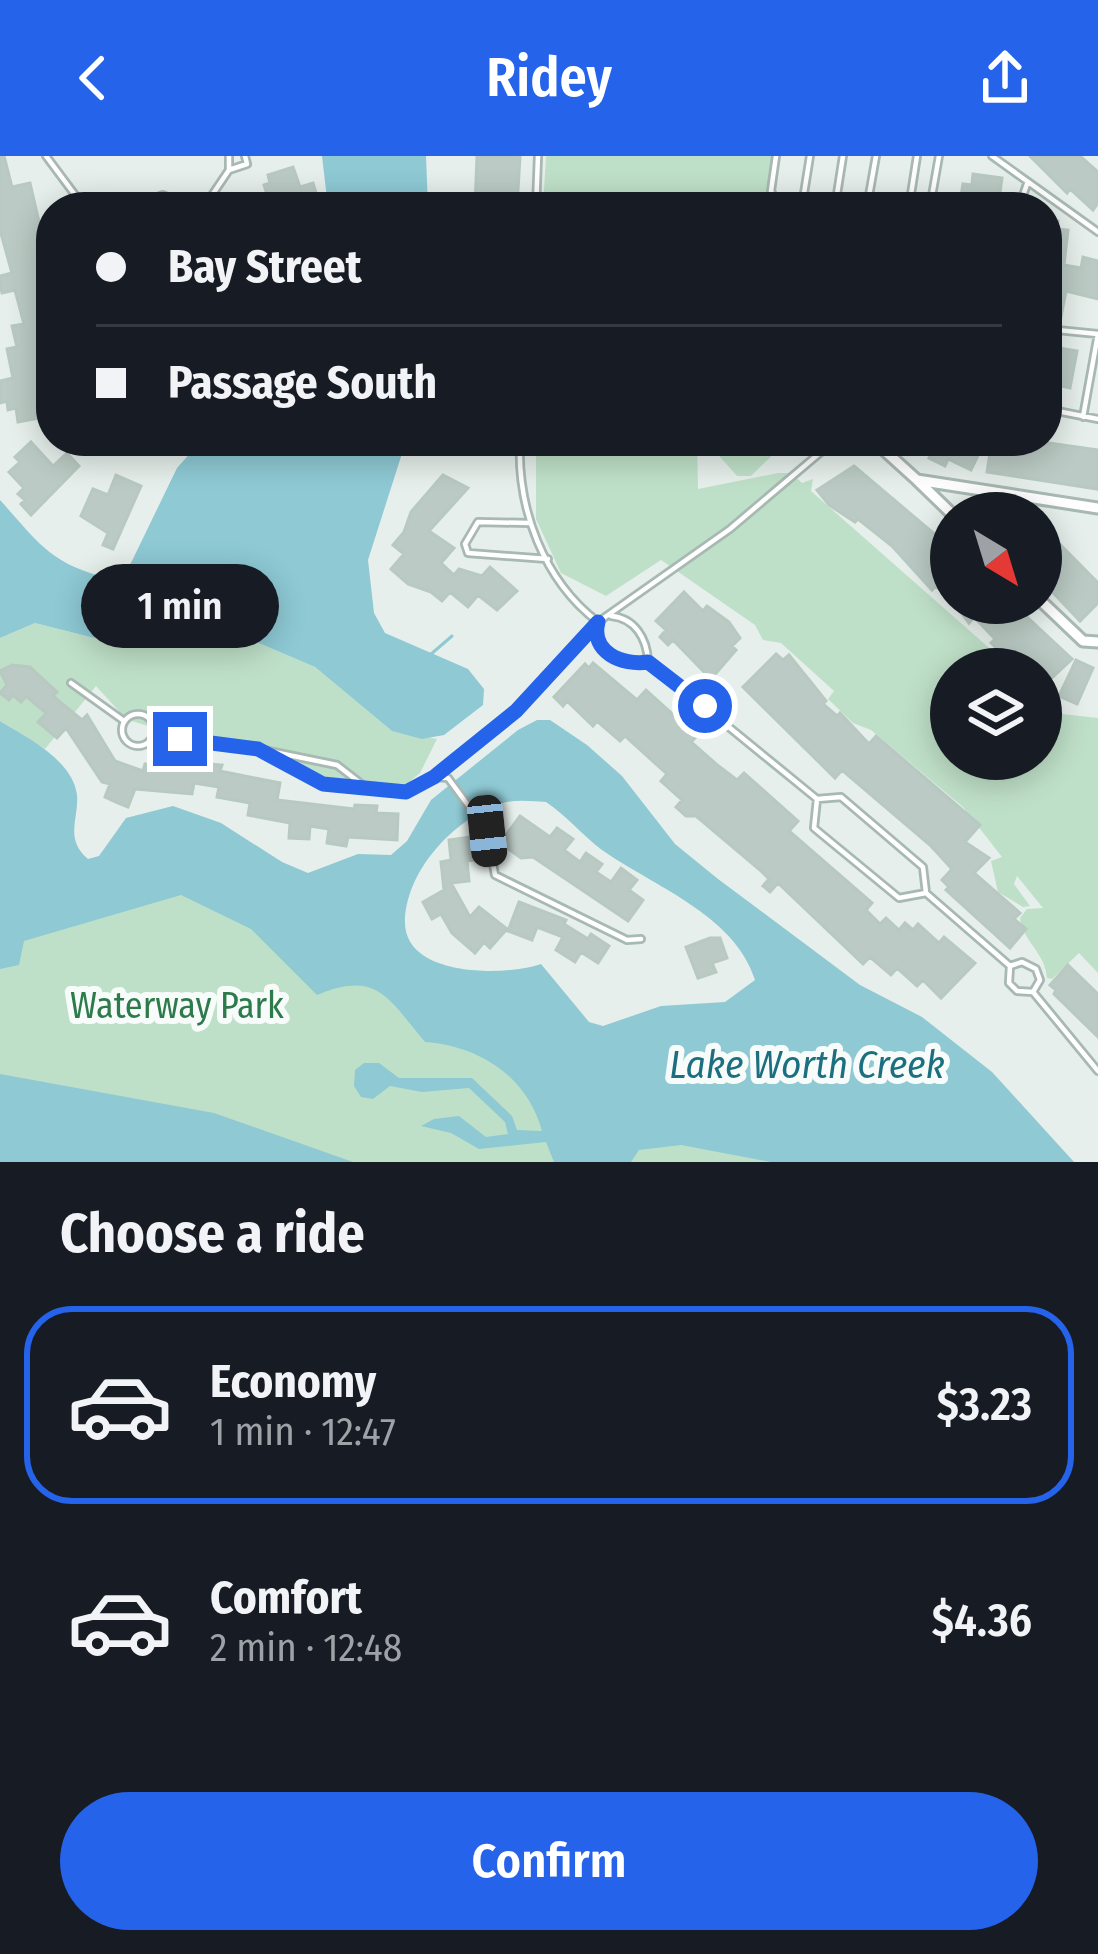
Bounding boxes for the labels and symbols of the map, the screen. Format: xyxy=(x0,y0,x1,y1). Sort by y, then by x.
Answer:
north arrow xyxy=(930,492,1062,624)
callout: 1 min xyxy=(81,565,279,649)
route start xyxy=(678,679,732,733)
route end xyxy=(153,712,207,766)
car xyxy=(465,793,509,869)
park label: Waterway Park xyxy=(70,984,284,1028)
water label: Lake Worth Creek xyxy=(669,1042,945,1088)

